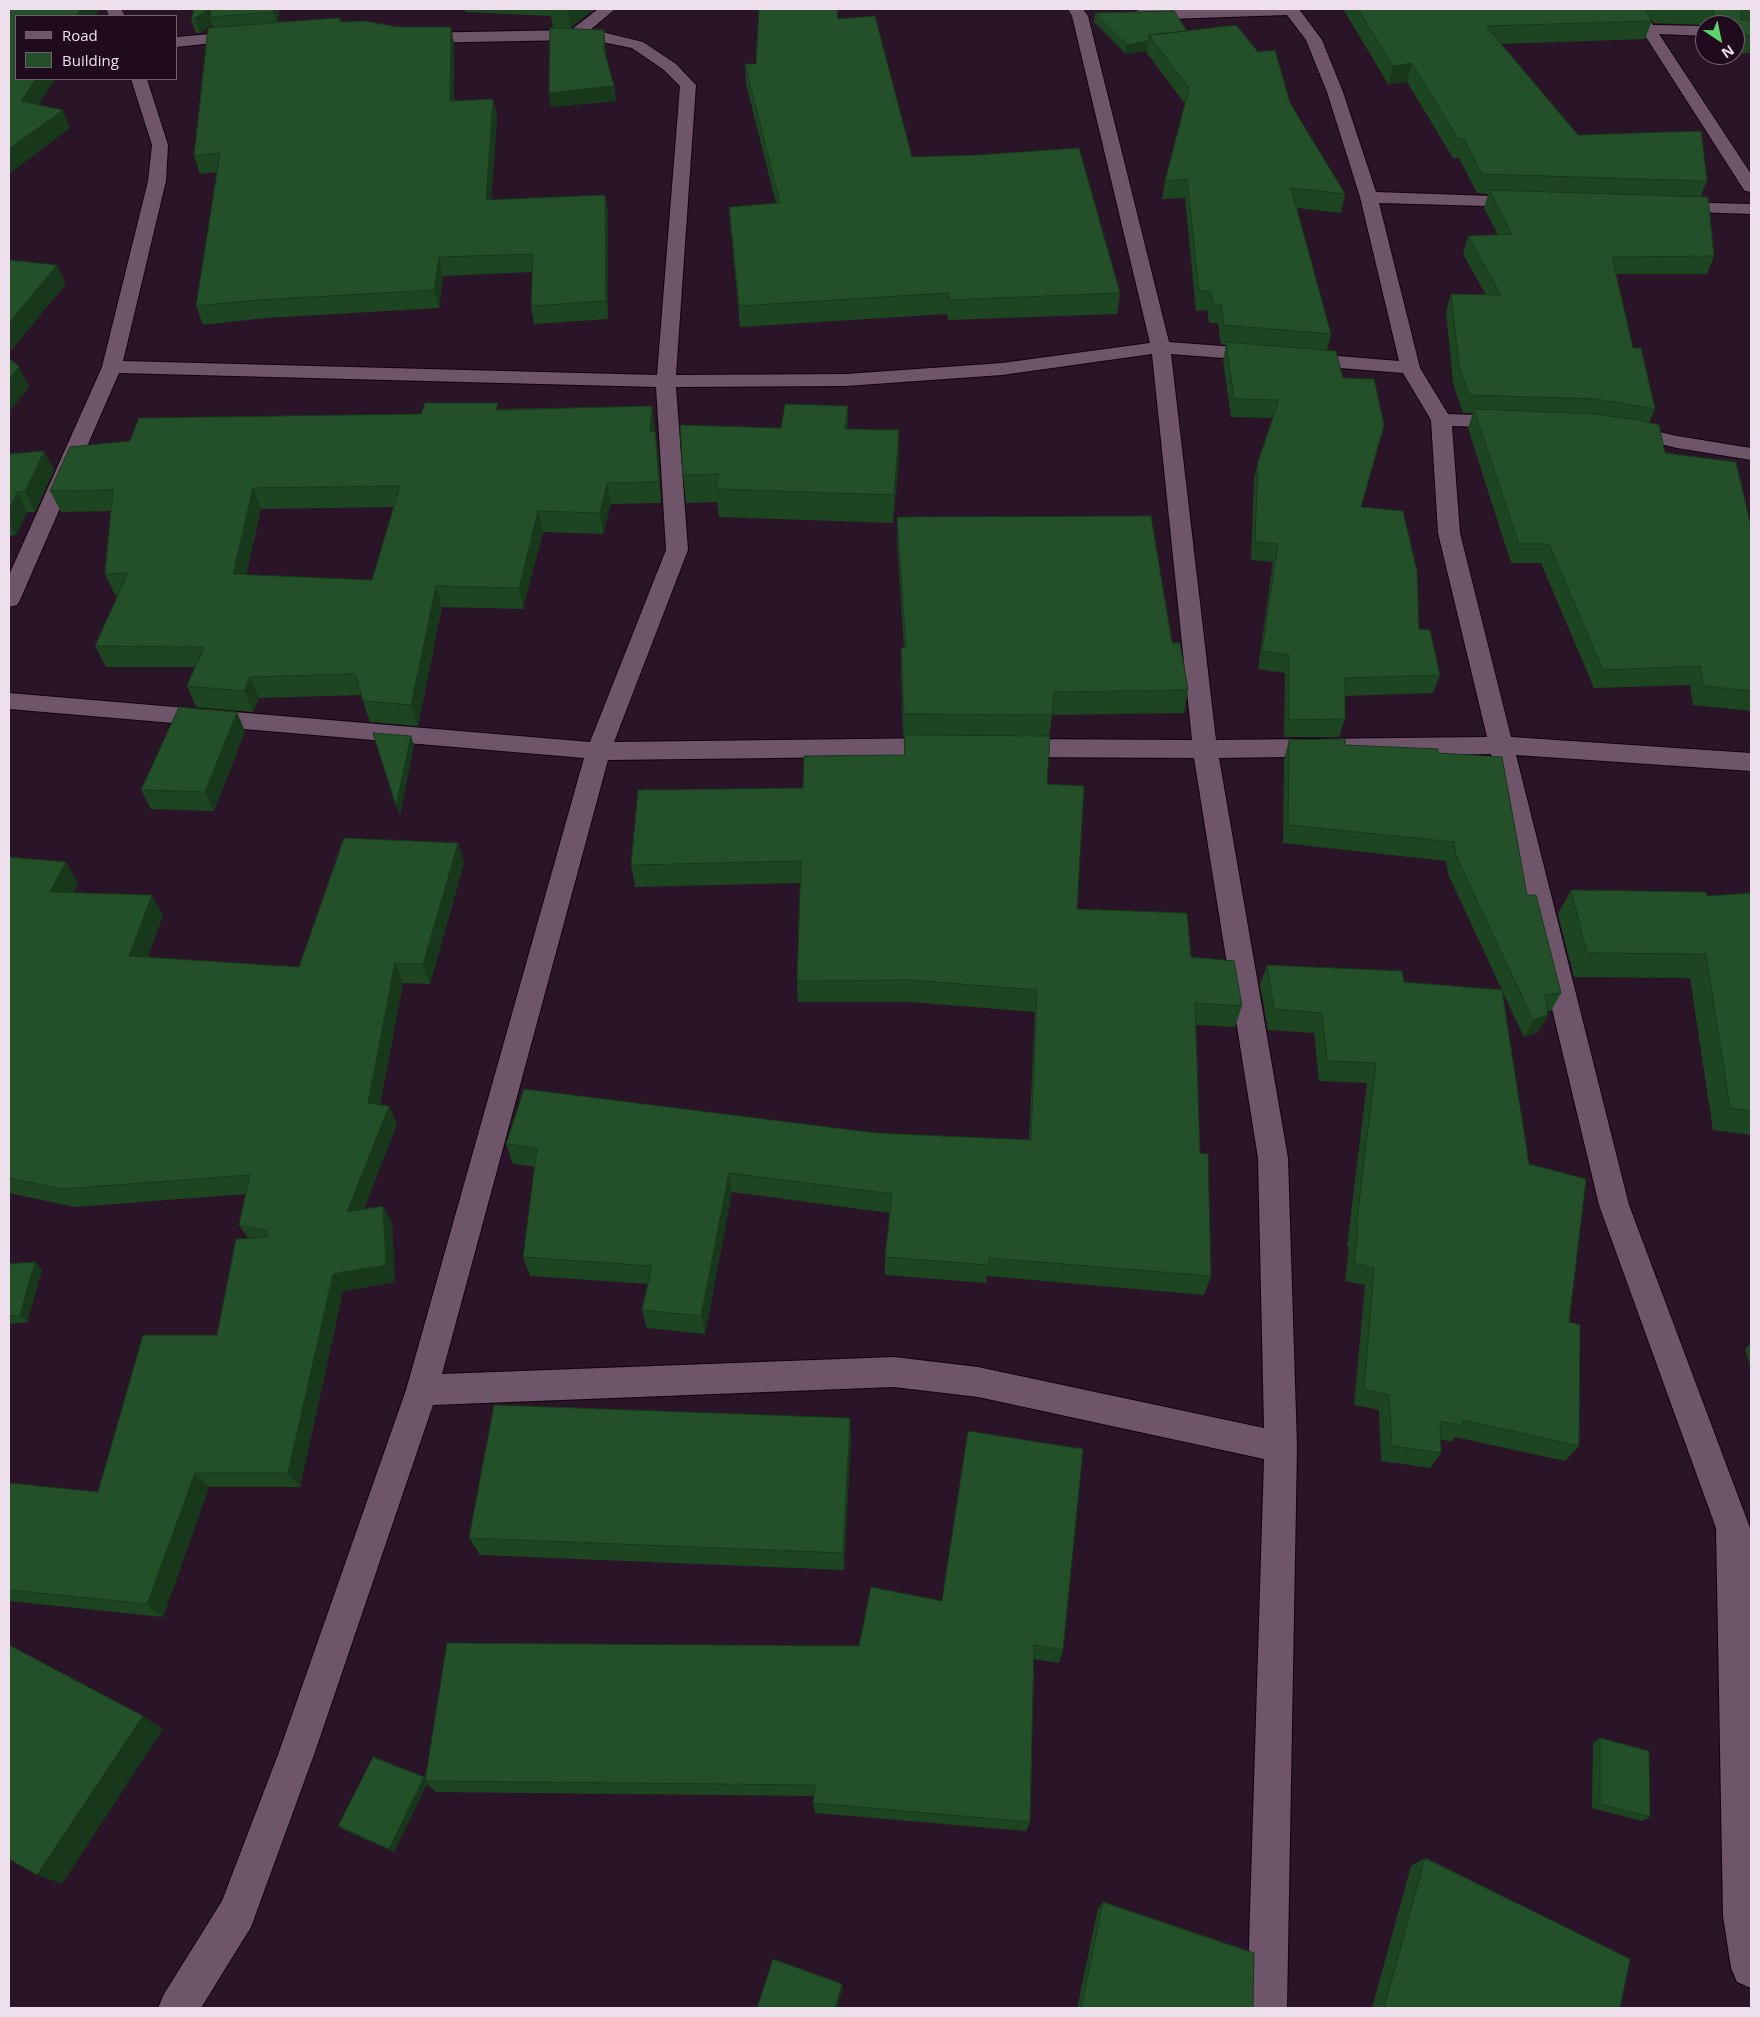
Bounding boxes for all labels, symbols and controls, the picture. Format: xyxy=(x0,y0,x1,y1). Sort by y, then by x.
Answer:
legend xyxy=(15,15,178,80)
north arrow xyxy=(1695,15,1745,65)
text: Road xyxy=(62,25,98,45)
text: N xyxy=(1718,41,1738,63)
text: Building xyxy=(62,50,119,70)

